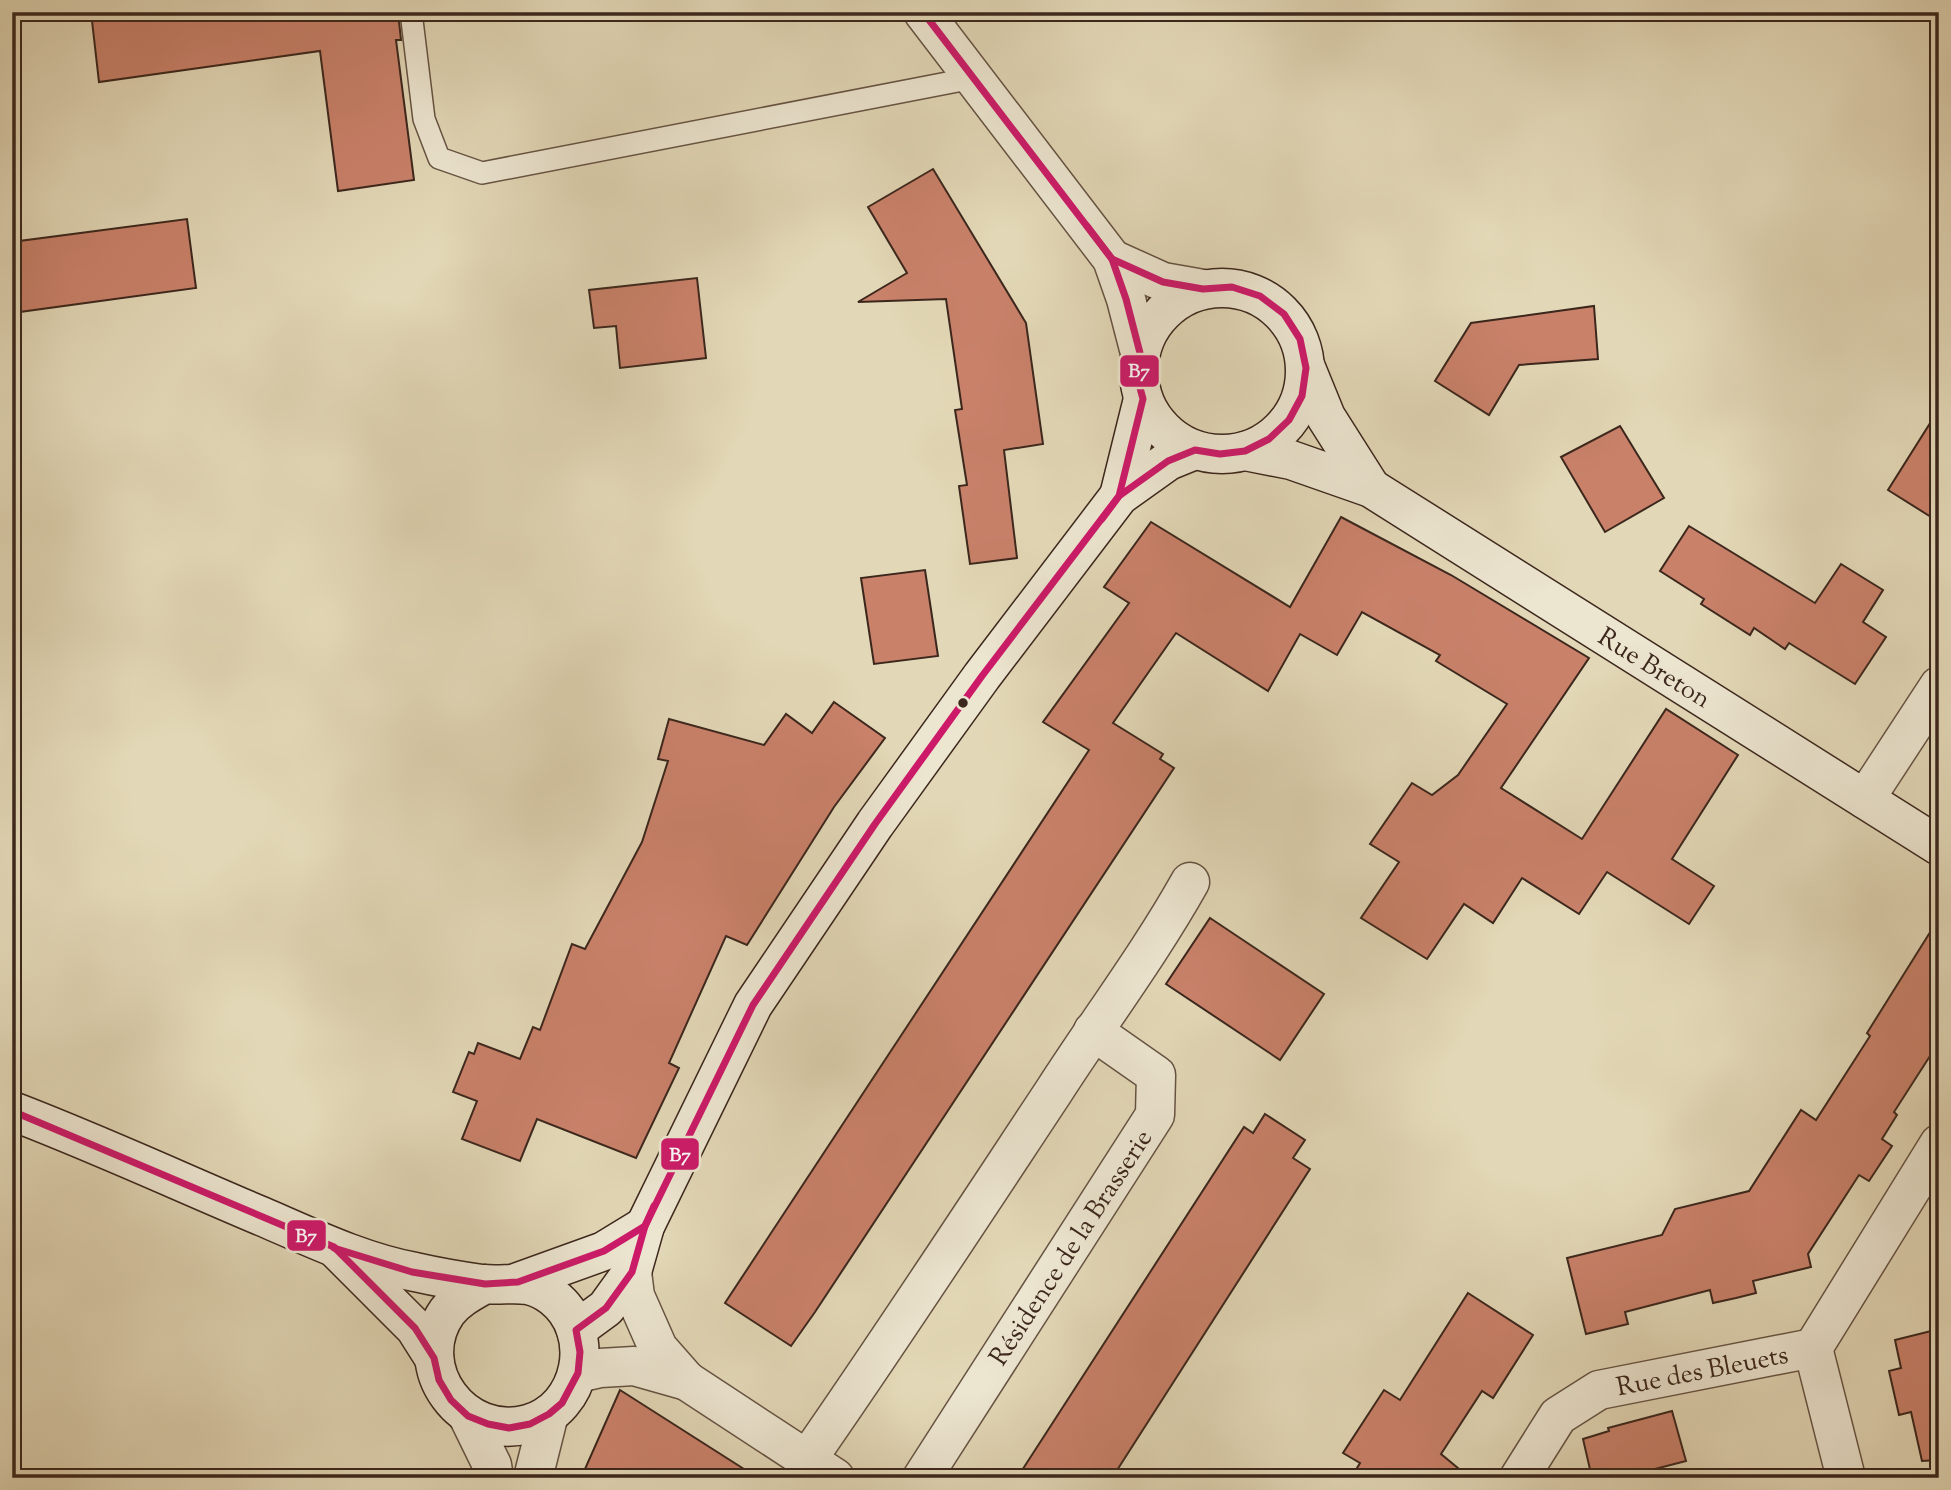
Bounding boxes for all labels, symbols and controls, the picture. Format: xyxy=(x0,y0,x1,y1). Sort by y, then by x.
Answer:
line badge: B7 xyxy=(1119,354,1160,388)
text: B7 xyxy=(1128,359,1150,386)
street label: Rue Breton xyxy=(1590,620,1717,718)
unlabelled marker xyxy=(956,696,970,710)
street label: Résidence de la Brasserie xyxy=(982,1123,1163,1374)
line badge: B7 xyxy=(660,1137,700,1171)
text: B7 xyxy=(669,1143,691,1170)
line badge: B7 xyxy=(286,1219,327,1252)
text: B7 xyxy=(295,1224,317,1251)
street label: Rue des Bleuets xyxy=(1613,1338,1792,1407)

